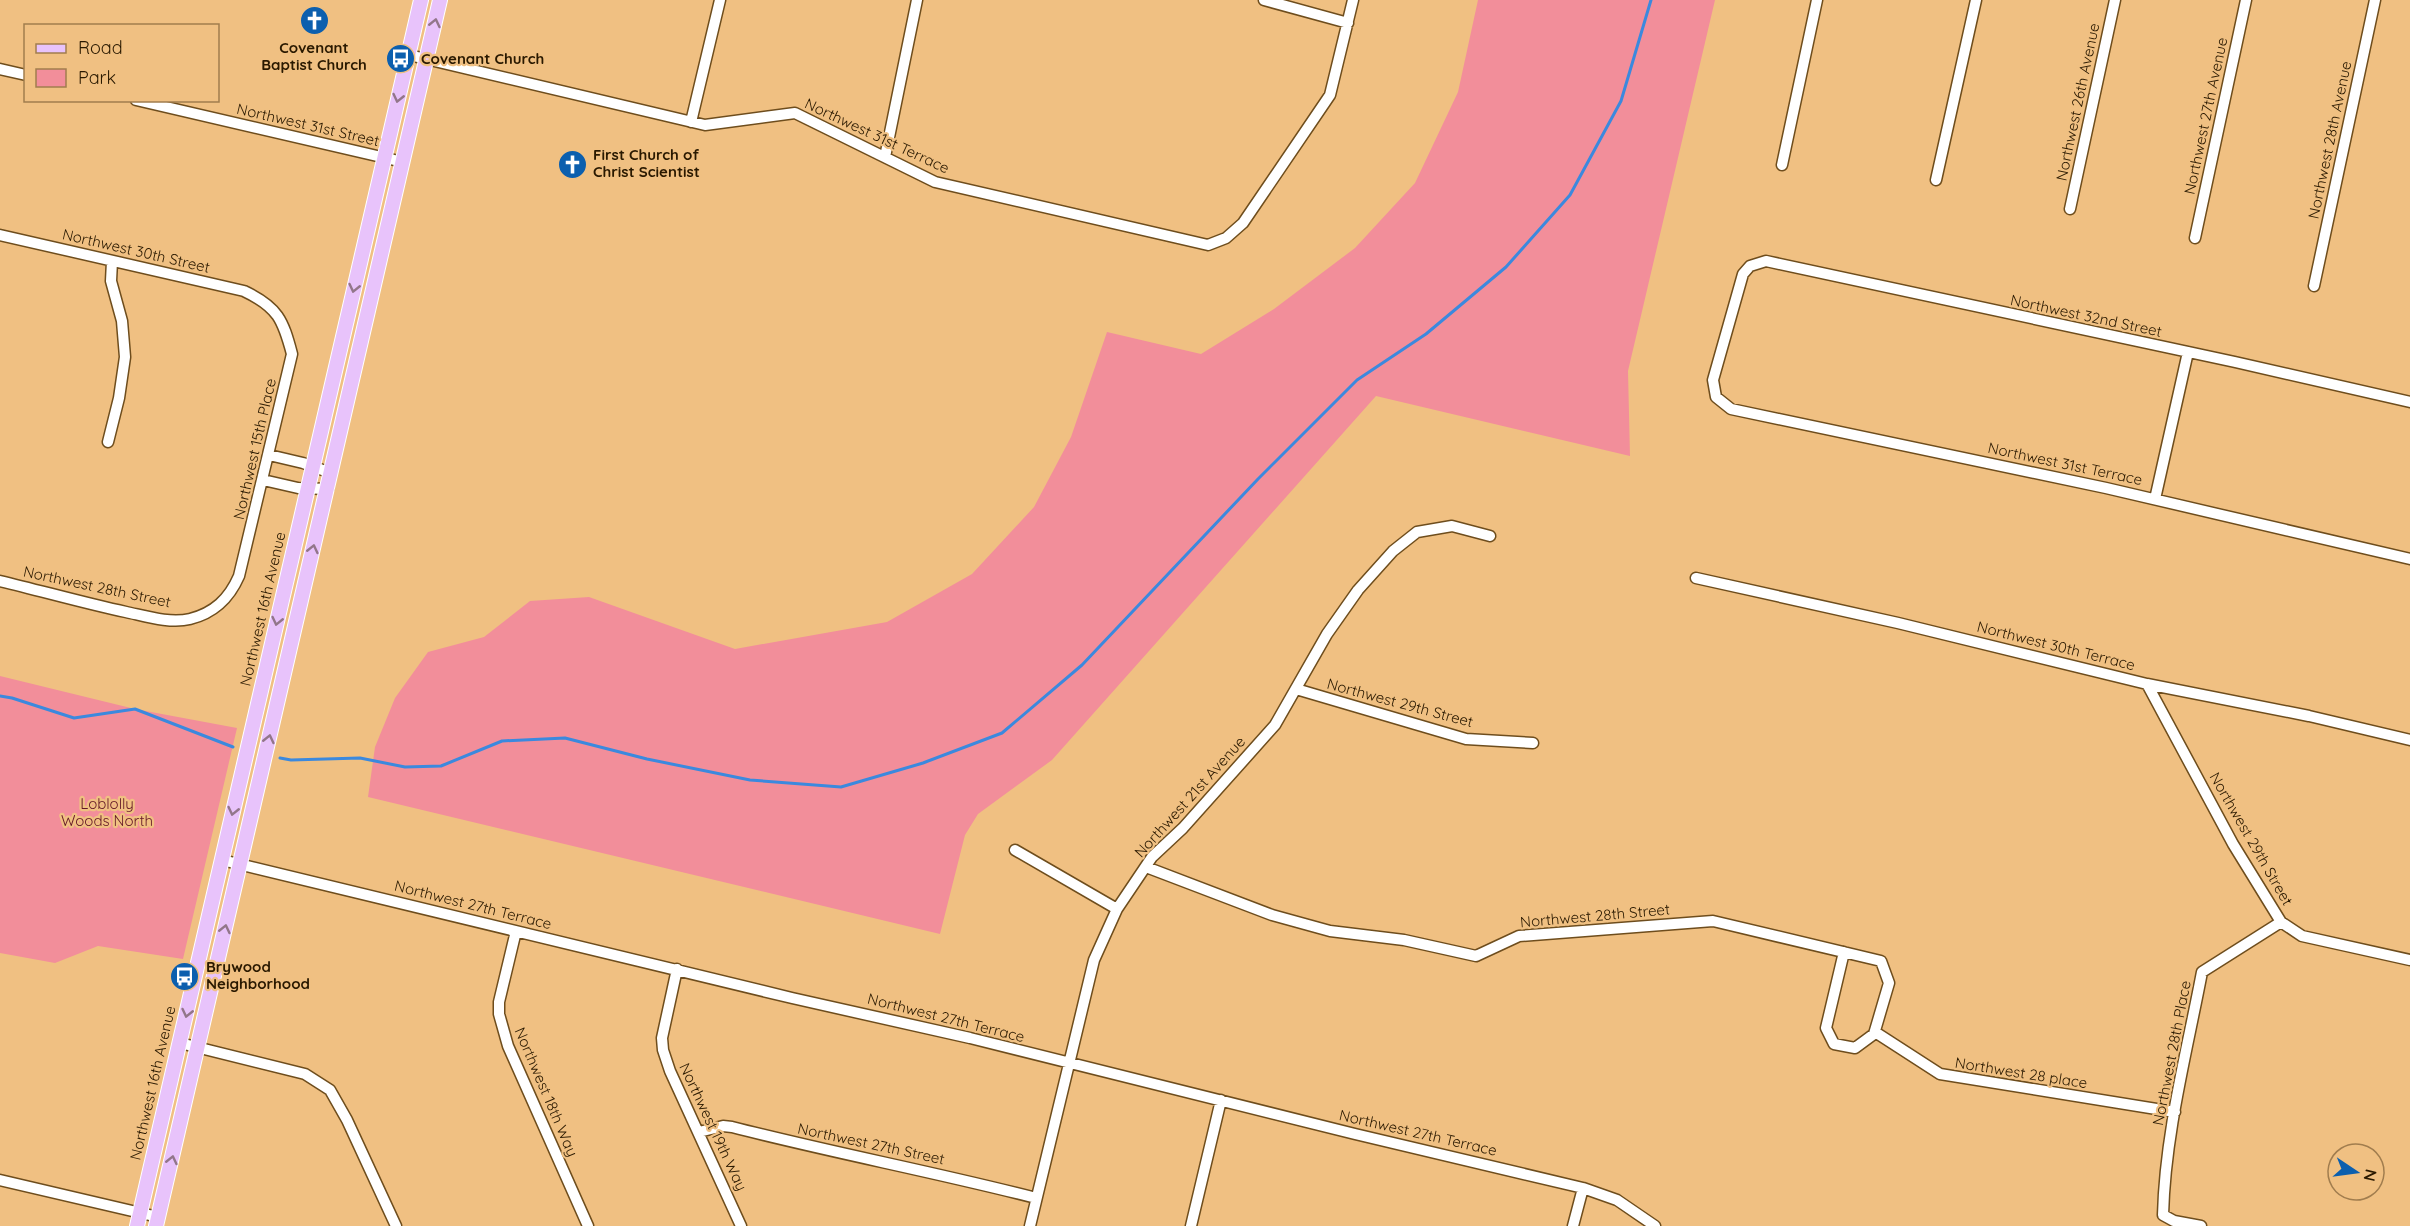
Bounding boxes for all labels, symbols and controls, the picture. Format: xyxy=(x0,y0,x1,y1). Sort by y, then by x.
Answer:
church icon: Covenant Baptist Church xyxy=(298,5,330,37)
one-way arrow xyxy=(428,18,441,28)
street label: Northwest 26th Avenue xyxy=(2052,21,2104,182)
legend xyxy=(24,24,219,102)
text: Road xyxy=(78,36,123,59)
street label: Northwest 27th Avenue xyxy=(2180,36,2231,196)
place label: Covenant Baptist Church xyxy=(261,38,367,74)
bus stop icon: Covenant Church xyxy=(384,43,416,75)
place label: Covenant Church xyxy=(421,49,544,68)
street label: Northwest 28th Avenue xyxy=(2304,59,2356,220)
text: Park xyxy=(78,66,116,89)
one-way arrow xyxy=(393,93,406,103)
street label: Northwest 31st Terrace xyxy=(802,94,953,177)
street label: Northwest 31st Street xyxy=(235,99,381,150)
place label: First Church of Christ Scientist xyxy=(593,145,700,181)
church icon: First Church of Christ Scientist xyxy=(556,148,588,180)
street label: Northwest 30th Street xyxy=(61,224,212,277)
one-way arrow xyxy=(349,283,362,293)
street label: Northwest 32nd Street xyxy=(2009,290,2164,341)
street label: Northwest 15th Place xyxy=(229,376,280,521)
street label: Northwest 31st Terrace xyxy=(1986,438,2144,489)
street label: Northwest 16th Avenue xyxy=(235,530,290,688)
one-way arrow xyxy=(306,544,319,554)
street label: Northwest 28th Street xyxy=(22,562,173,611)
one-way arrow xyxy=(271,616,284,626)
street label: Northwest 30th Terrace xyxy=(1975,617,2137,674)
street label: Northwest 29th Street xyxy=(1325,674,1475,731)
street label: Northwest 21st Avenue xyxy=(1130,732,1249,861)
one-way arrow xyxy=(262,734,275,744)
street label: Northwest 29th Street xyxy=(2206,769,2297,909)
park label: Loblolly Woods North xyxy=(61,794,153,830)
one-way arrow xyxy=(227,806,240,816)
street label: Northwest 27th Terrace xyxy=(393,876,554,933)
street label: Northwest 28th Street xyxy=(1519,899,1671,932)
one-way arrow xyxy=(217,924,230,934)
place label: Brywood Neighborhood xyxy=(206,957,310,993)
bus stop icon: Brywood Neighborhood xyxy=(169,960,201,992)
street label: Northwest 28th Place xyxy=(2148,979,2195,1127)
street label: Northwest 27th Terrace xyxy=(866,989,1027,1046)
street label: Northwest 16th Avenue xyxy=(125,1004,180,1162)
one-way arrow xyxy=(181,1007,194,1017)
street label: Northwest 18th Way xyxy=(511,1024,582,1159)
street label: Northwest 28 place xyxy=(1954,1053,2089,1092)
street label: Northwest 19th Way xyxy=(675,1060,751,1194)
street label: Northwest 27th Terrace xyxy=(1337,1105,1499,1160)
street label: Northwest 27th Street xyxy=(796,1119,946,1168)
north arrow xyxy=(2326,1142,2386,1202)
one-way arrow xyxy=(164,1155,177,1165)
text: N xyxy=(2360,1167,2382,1183)

